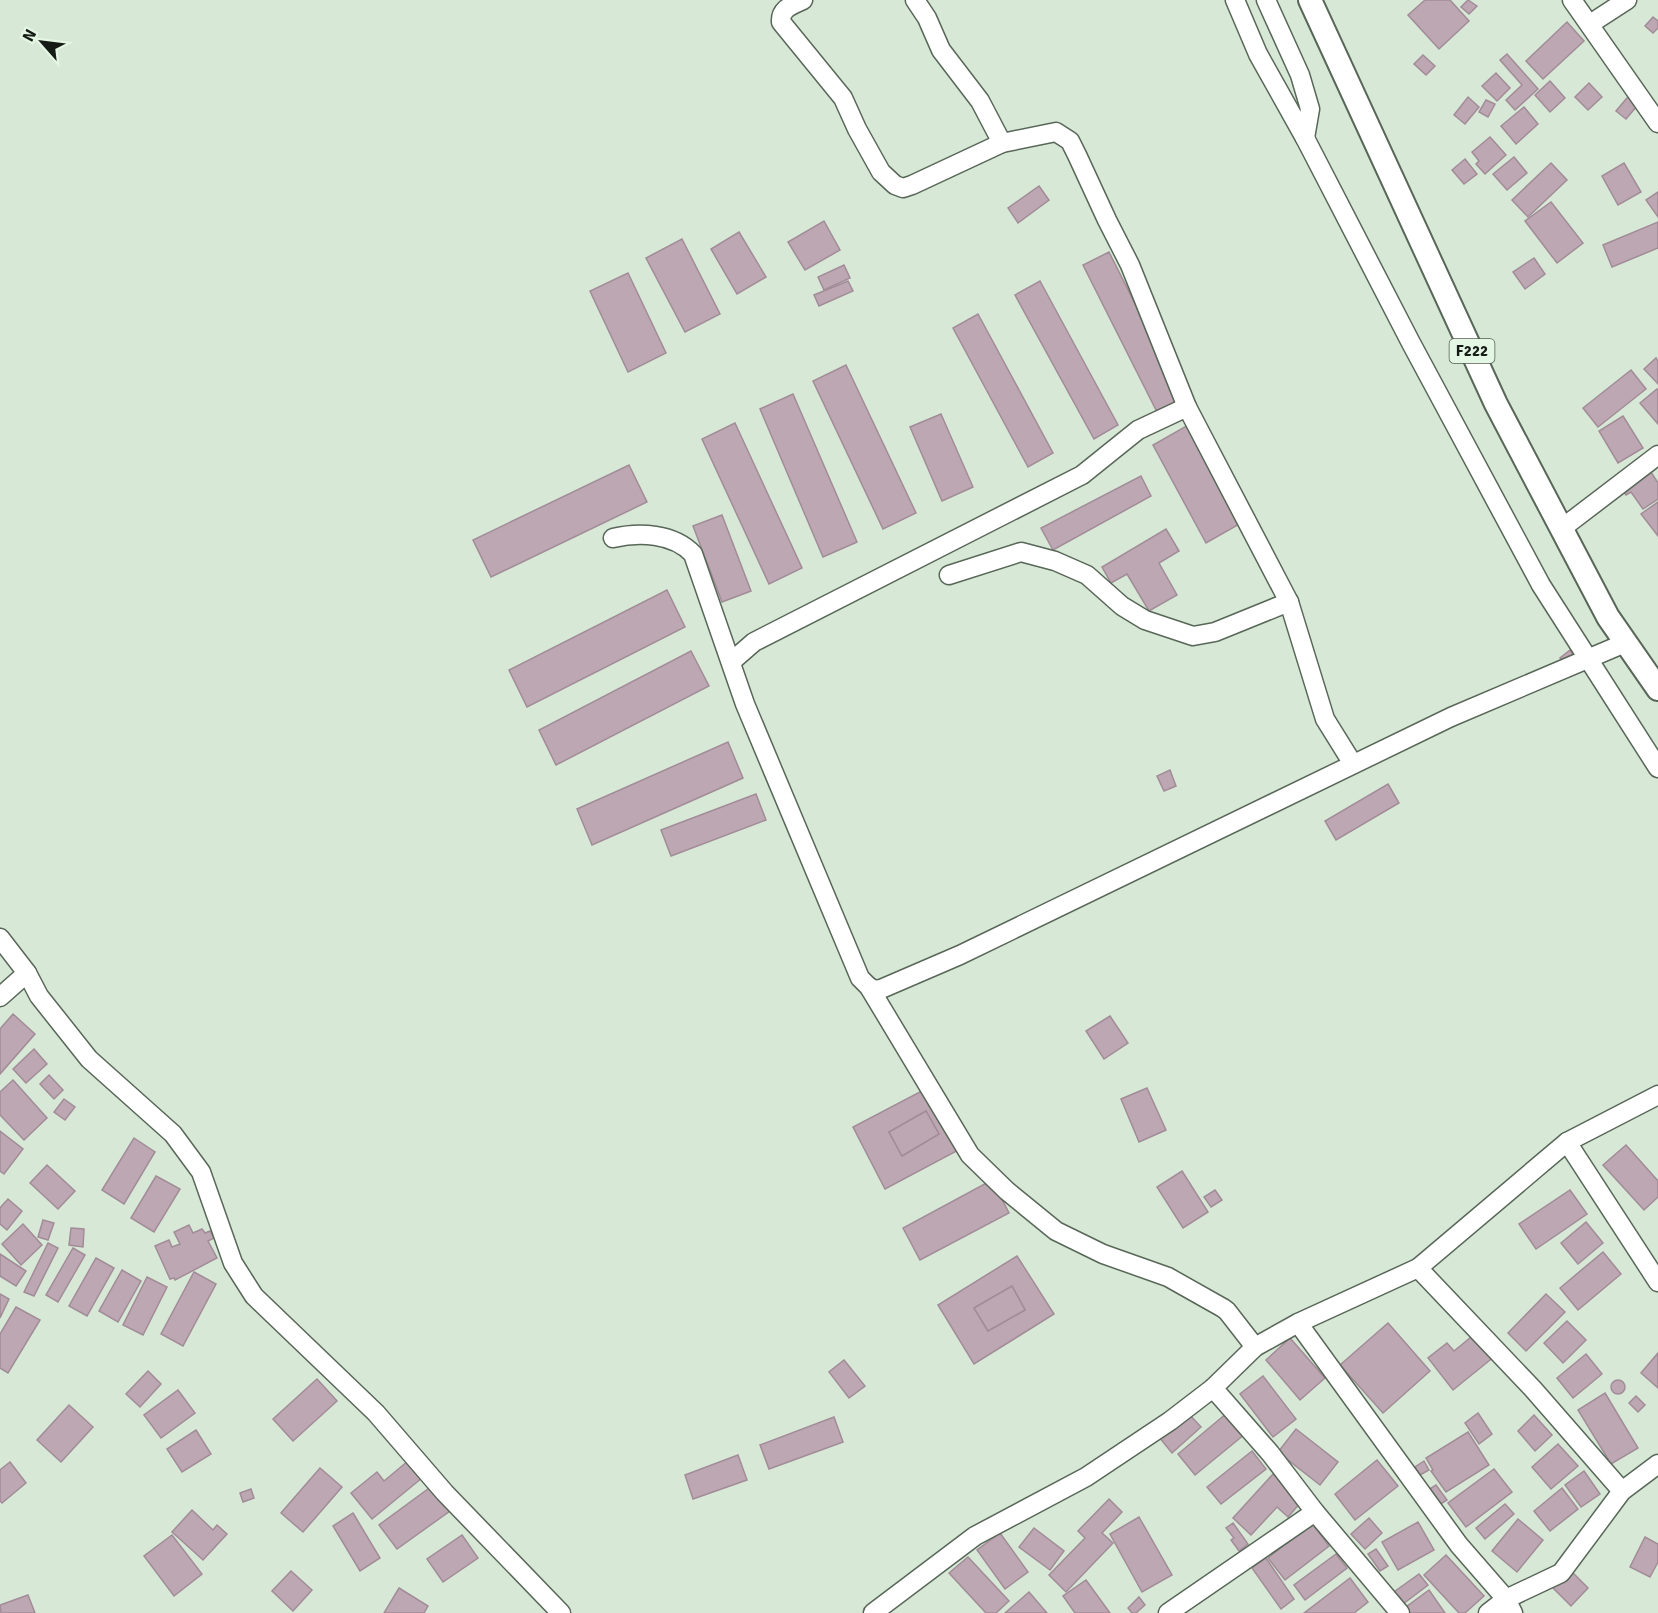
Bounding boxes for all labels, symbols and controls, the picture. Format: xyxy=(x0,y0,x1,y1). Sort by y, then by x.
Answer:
north arrow xyxy=(12,12,72,72)
text: N xyxy=(18,26,41,45)
road number: F222 xyxy=(1450,339,1494,363)

